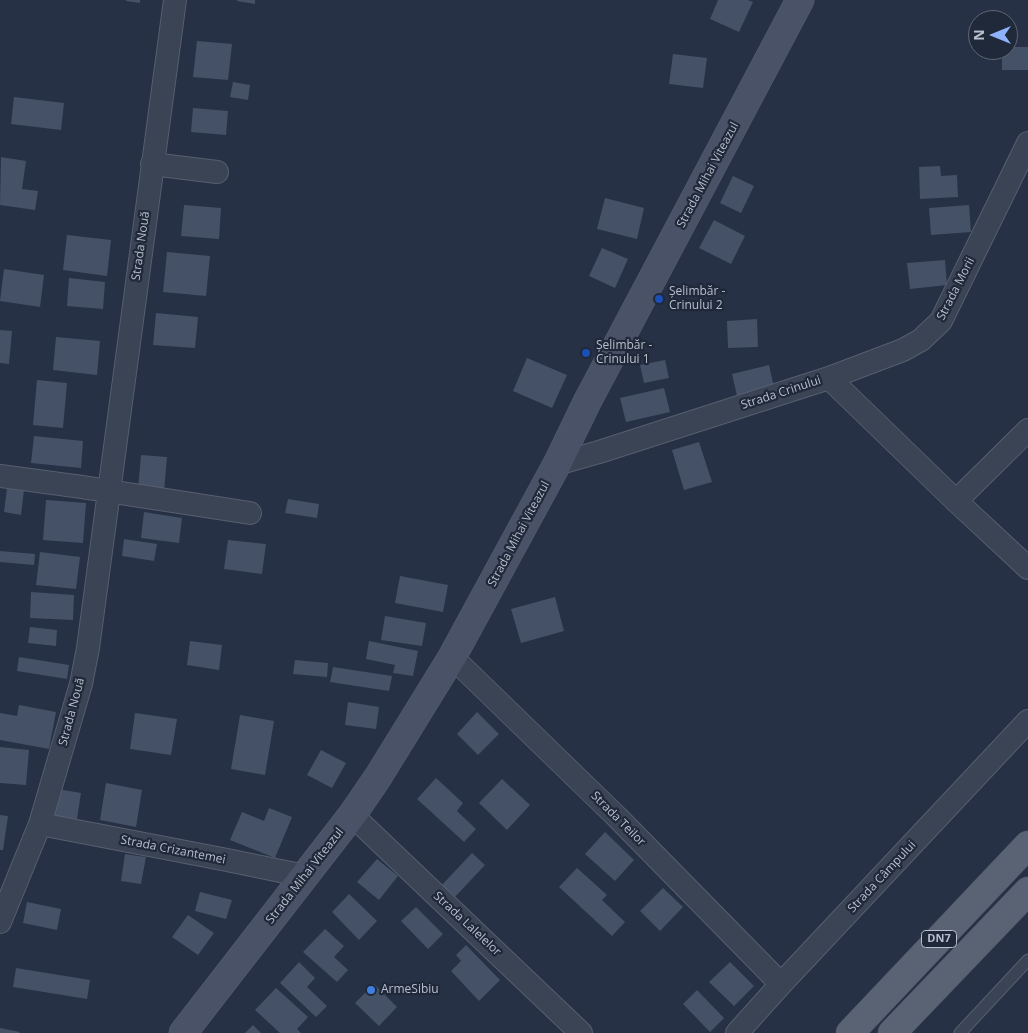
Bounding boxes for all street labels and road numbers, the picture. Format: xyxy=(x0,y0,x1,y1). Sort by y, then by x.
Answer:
street label: Strada Mihai Viteazul xyxy=(674,120,742,230)
street label: Strada Nouă xyxy=(129,210,153,282)
street label: Strada Morii xyxy=(934,255,978,323)
street label: Strada Crinului xyxy=(739,373,823,413)
street label: Strada Mihai Viteazul xyxy=(485,479,553,589)
street label: Strada Nouă xyxy=(56,676,88,748)
street label: Strada Teilor xyxy=(588,789,648,849)
street label: Strada Mihai Viteazul xyxy=(263,825,347,927)
street label: Strada Crizantemei xyxy=(119,833,227,867)
street label: Strada Câmpului xyxy=(845,838,919,916)
street label: Strada Lalelelor xyxy=(430,889,504,959)
road number: DN7 xyxy=(922,931,956,948)

